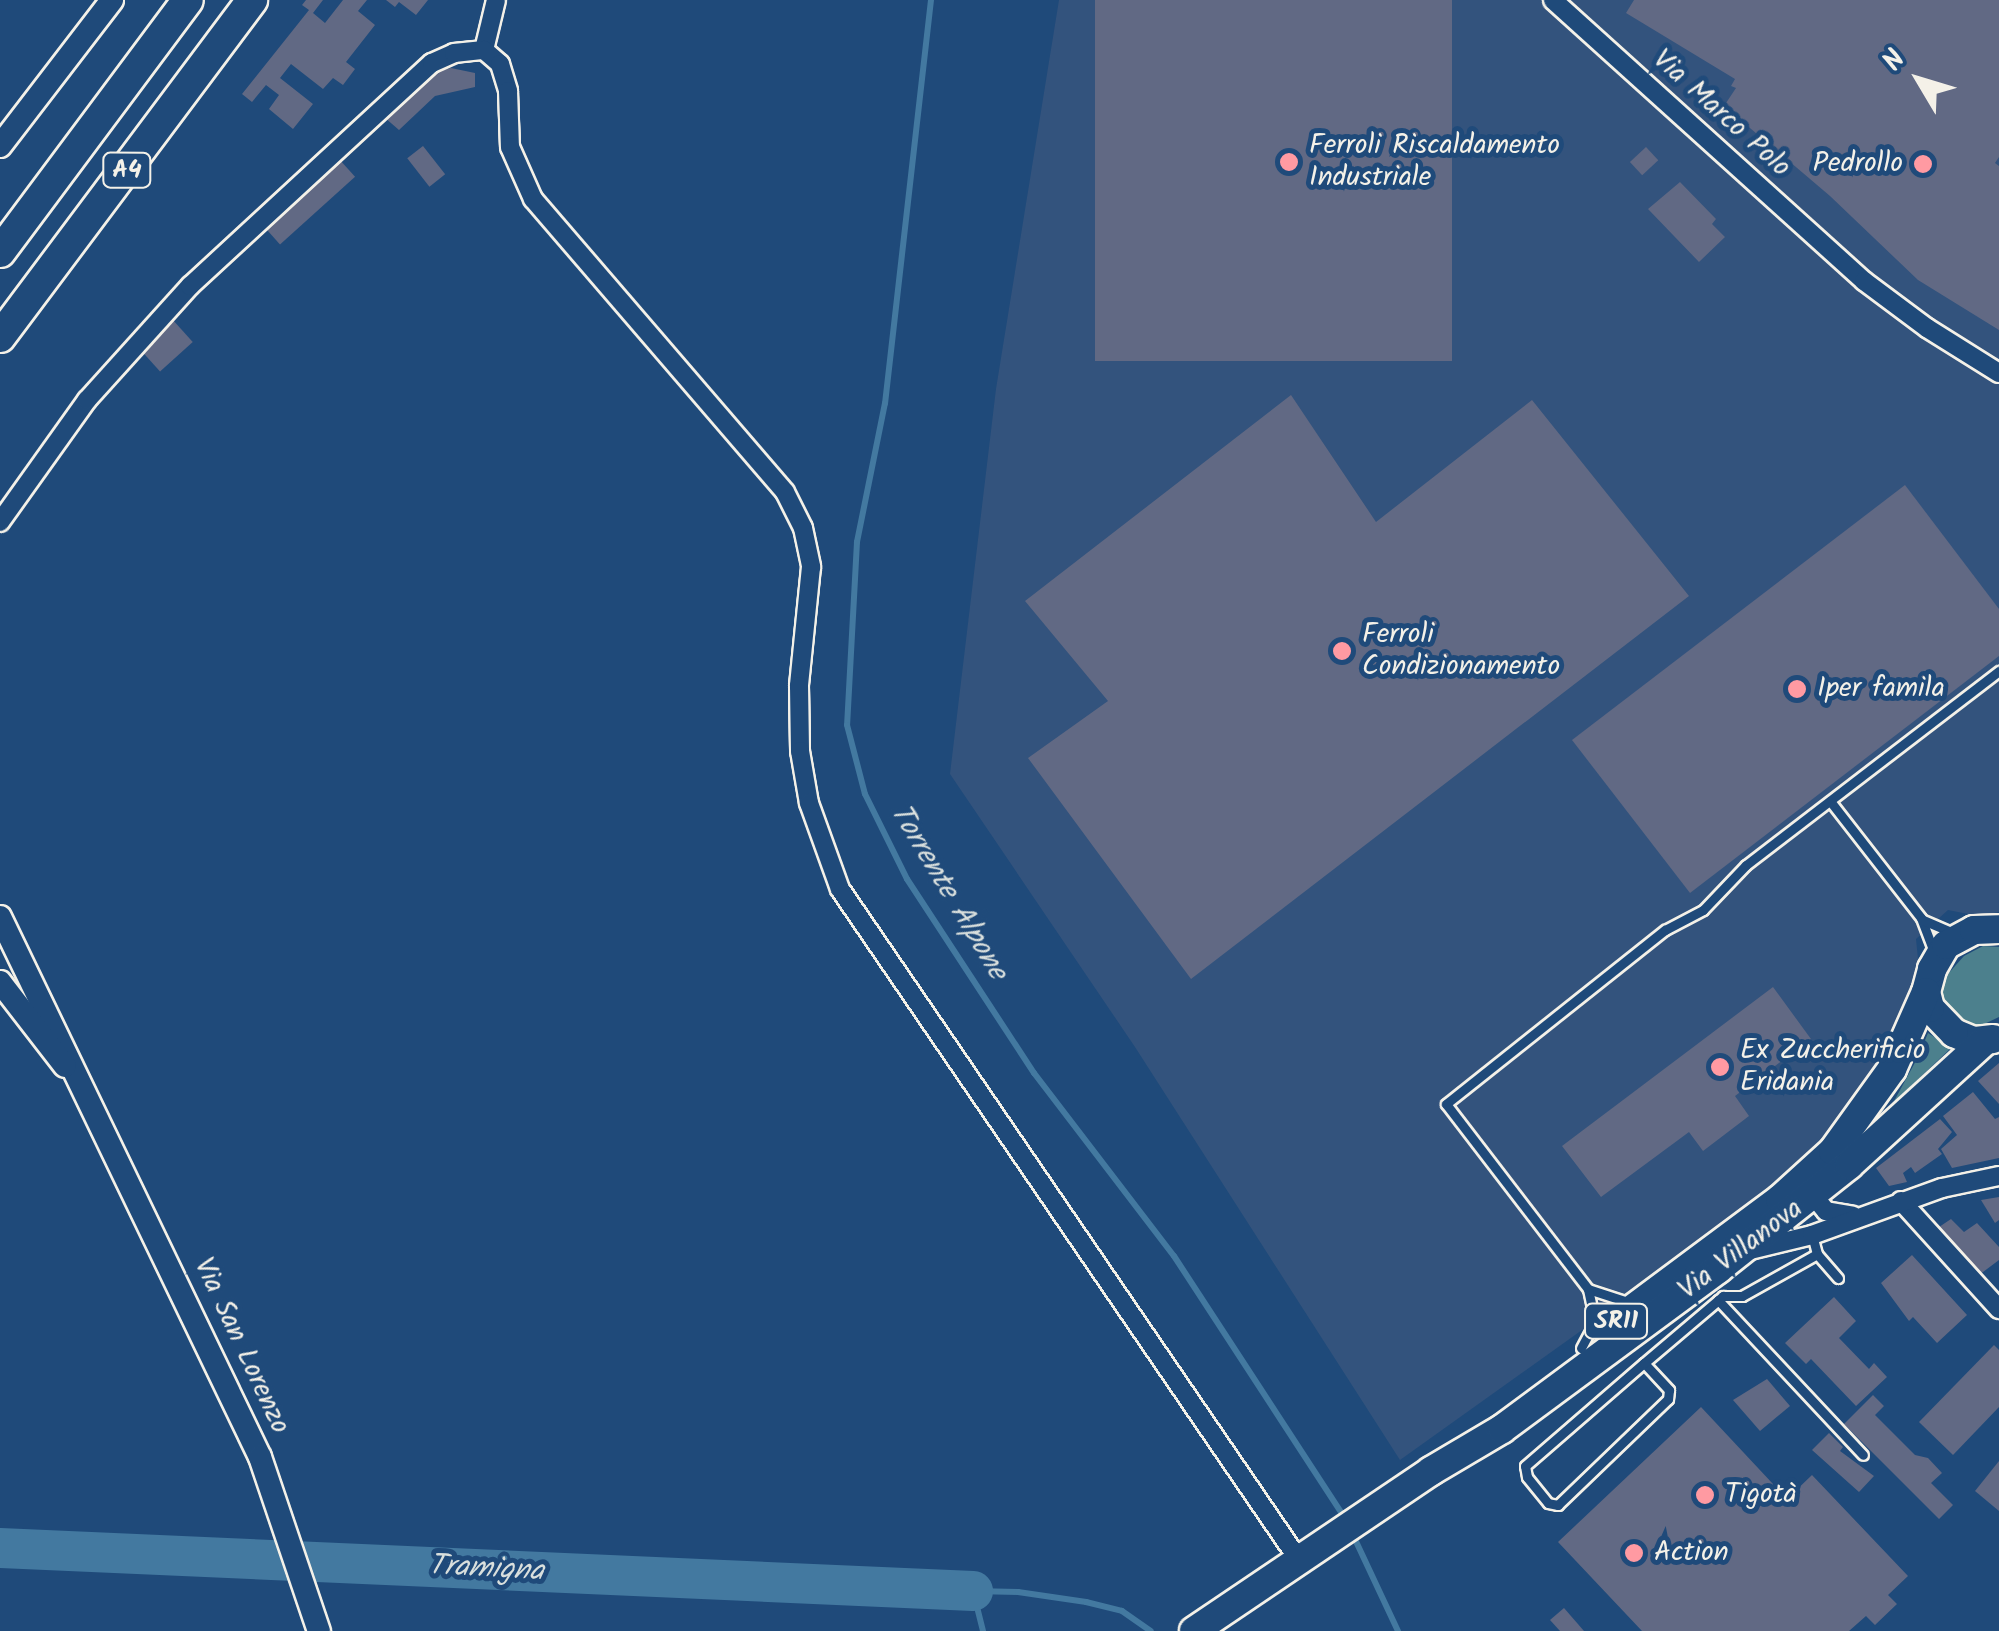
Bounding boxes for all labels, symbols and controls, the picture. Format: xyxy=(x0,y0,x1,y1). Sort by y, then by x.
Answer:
north arrow xyxy=(1869,30,1969,130)
text: N xyxy=(1872,40,1918,82)
street label: Via Marco Polo xyxy=(1645,43,1797,185)
place label: Ferroli Riscaldamento Industriale xyxy=(1309,129,1560,195)
place label: Pedrollo xyxy=(1813,147,1903,181)
road number: A4 xyxy=(102,150,152,190)
marker: Ferroli Riscaldamento Industriale xyxy=(1278,151,1300,173)
marker: Pedrollo xyxy=(1912,153,1934,175)
place label: Ferroli Condizionamento xyxy=(1362,618,1560,684)
marker: Ferroli Condizionamento xyxy=(1331,640,1353,662)
place label: Iper famila xyxy=(1817,672,1945,706)
marker: Iper famila xyxy=(1786,678,1808,700)
water label: Torrente Alpone xyxy=(881,797,1015,987)
place label: Ex Zuccherificio Eridania xyxy=(1740,1034,1925,1100)
marker: Ex Zuccherificio Eridania xyxy=(1709,1056,1731,1078)
street label: Via Villanova xyxy=(1672,1192,1810,1308)
street label: Via San Lorenzo xyxy=(186,1253,296,1439)
road number: SR11 xyxy=(1584,1301,1648,1341)
place label: Tigotà xyxy=(1725,1478,1797,1512)
marker: Tigotà xyxy=(1694,1484,1716,1506)
place label: Action xyxy=(1654,1536,1729,1570)
marker: Action xyxy=(1623,1542,1645,1564)
water label: Tramigna xyxy=(427,1548,545,1590)

